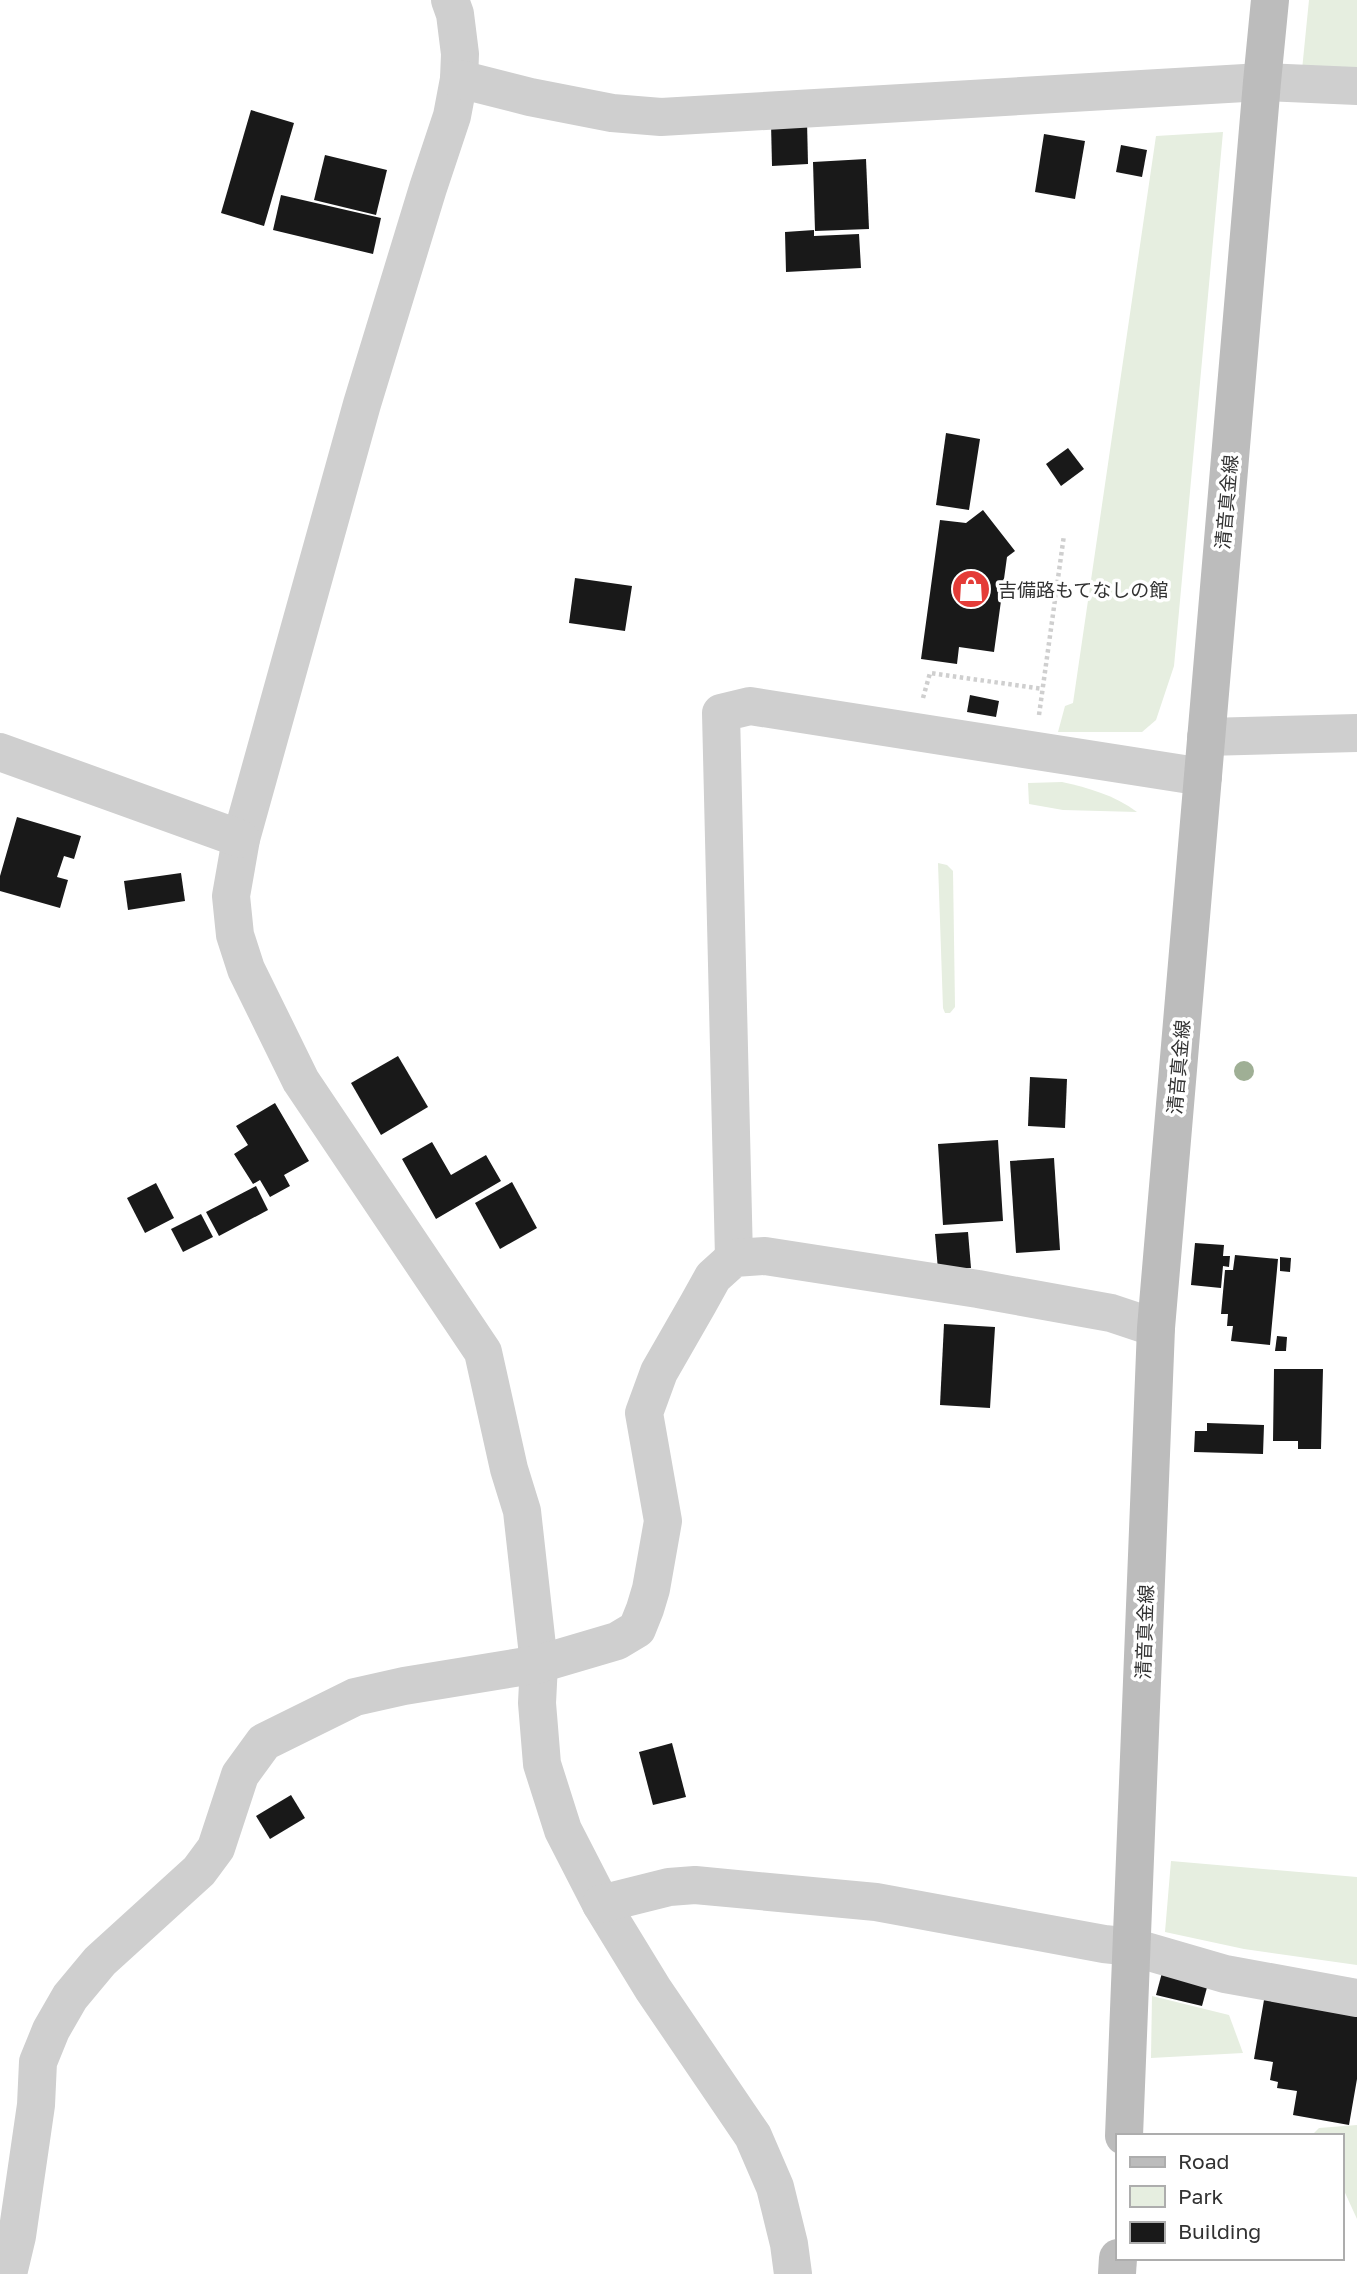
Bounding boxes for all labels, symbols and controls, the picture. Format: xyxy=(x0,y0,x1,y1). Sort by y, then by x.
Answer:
street label: 清音真金線 xyxy=(1210,454,1242,550)
shop icon: 吉備路もてなしの館 xyxy=(950,568,992,610)
place label: 吉備路もてなしの館 xyxy=(998,578,1168,601)
street label: 清音真金線 xyxy=(1162,1019,1194,1115)
street label: 清音真金線 xyxy=(1131,1584,1157,1680)
legend xyxy=(1116,2134,1343,2260)
text: Road xyxy=(1178,2148,1229,2174)
text: Park xyxy=(1178,2183,1224,2209)
text: Building xyxy=(1178,2218,1261,2244)

